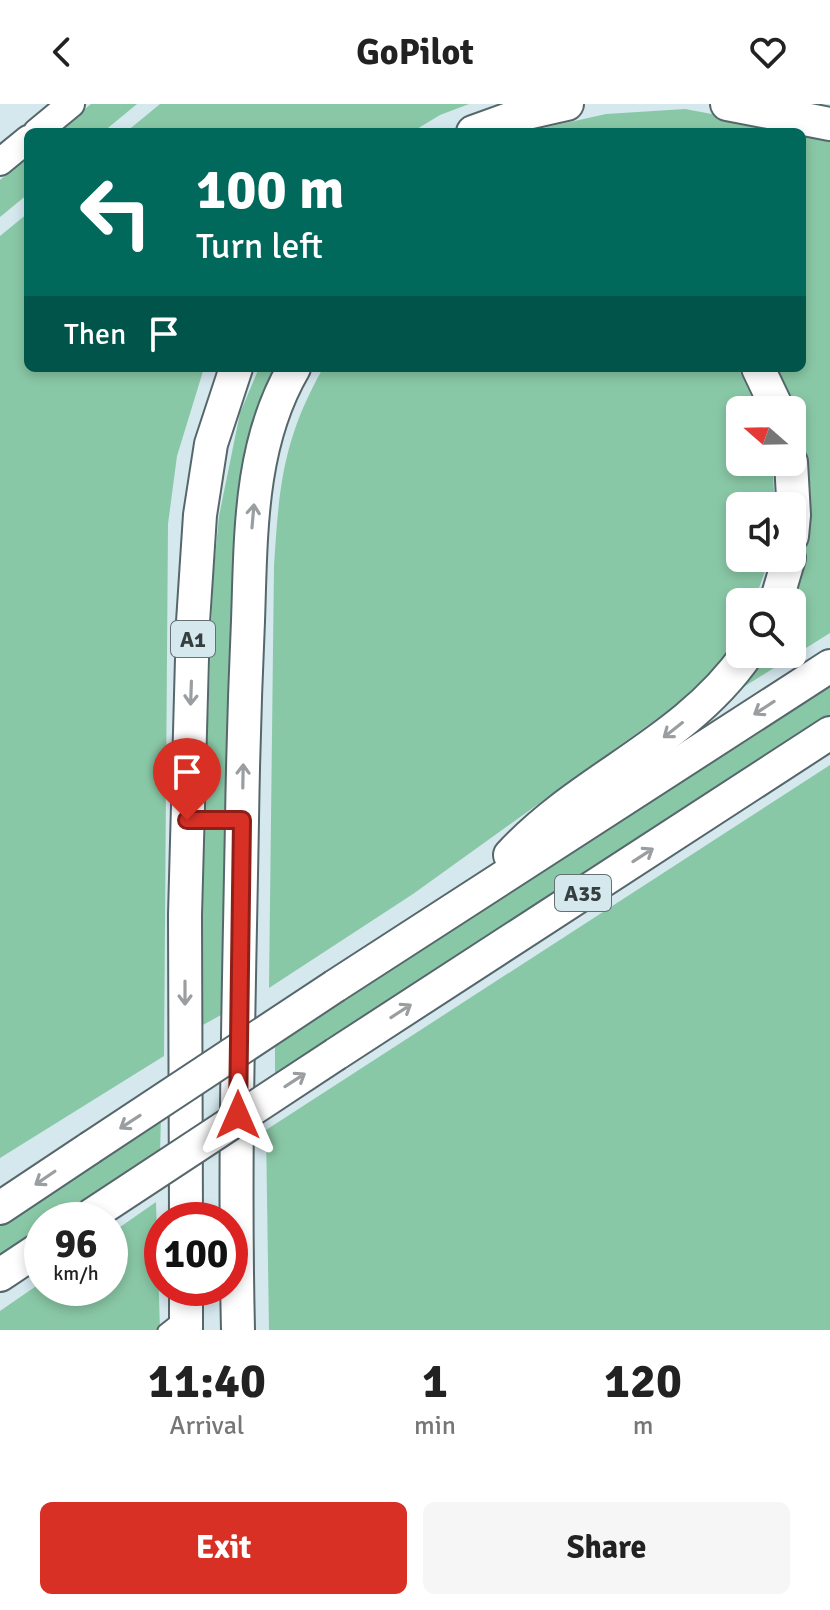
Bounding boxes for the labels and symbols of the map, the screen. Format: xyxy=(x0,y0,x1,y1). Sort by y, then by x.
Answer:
north arrow xyxy=(726,396,806,476)
one-way arrow xyxy=(245,503,260,530)
road number: A1 xyxy=(171,621,215,657)
one-way arrow xyxy=(184,679,199,706)
one-way arrow xyxy=(754,700,776,717)
one-way arrow xyxy=(663,721,684,738)
pin xyxy=(153,738,221,820)
one-way arrow xyxy=(235,763,250,790)
one-way arrow xyxy=(631,846,654,862)
road number: A35 xyxy=(555,875,611,911)
one-way arrow xyxy=(177,979,193,1006)
one-way arrow xyxy=(390,1003,412,1020)
one-way arrow xyxy=(284,1072,306,1089)
position arrow xyxy=(196,1073,280,1157)
one-way arrow xyxy=(119,1113,141,1130)
one-way arrow xyxy=(34,1170,57,1186)
speed limit sign: 100 xyxy=(144,1202,248,1306)

